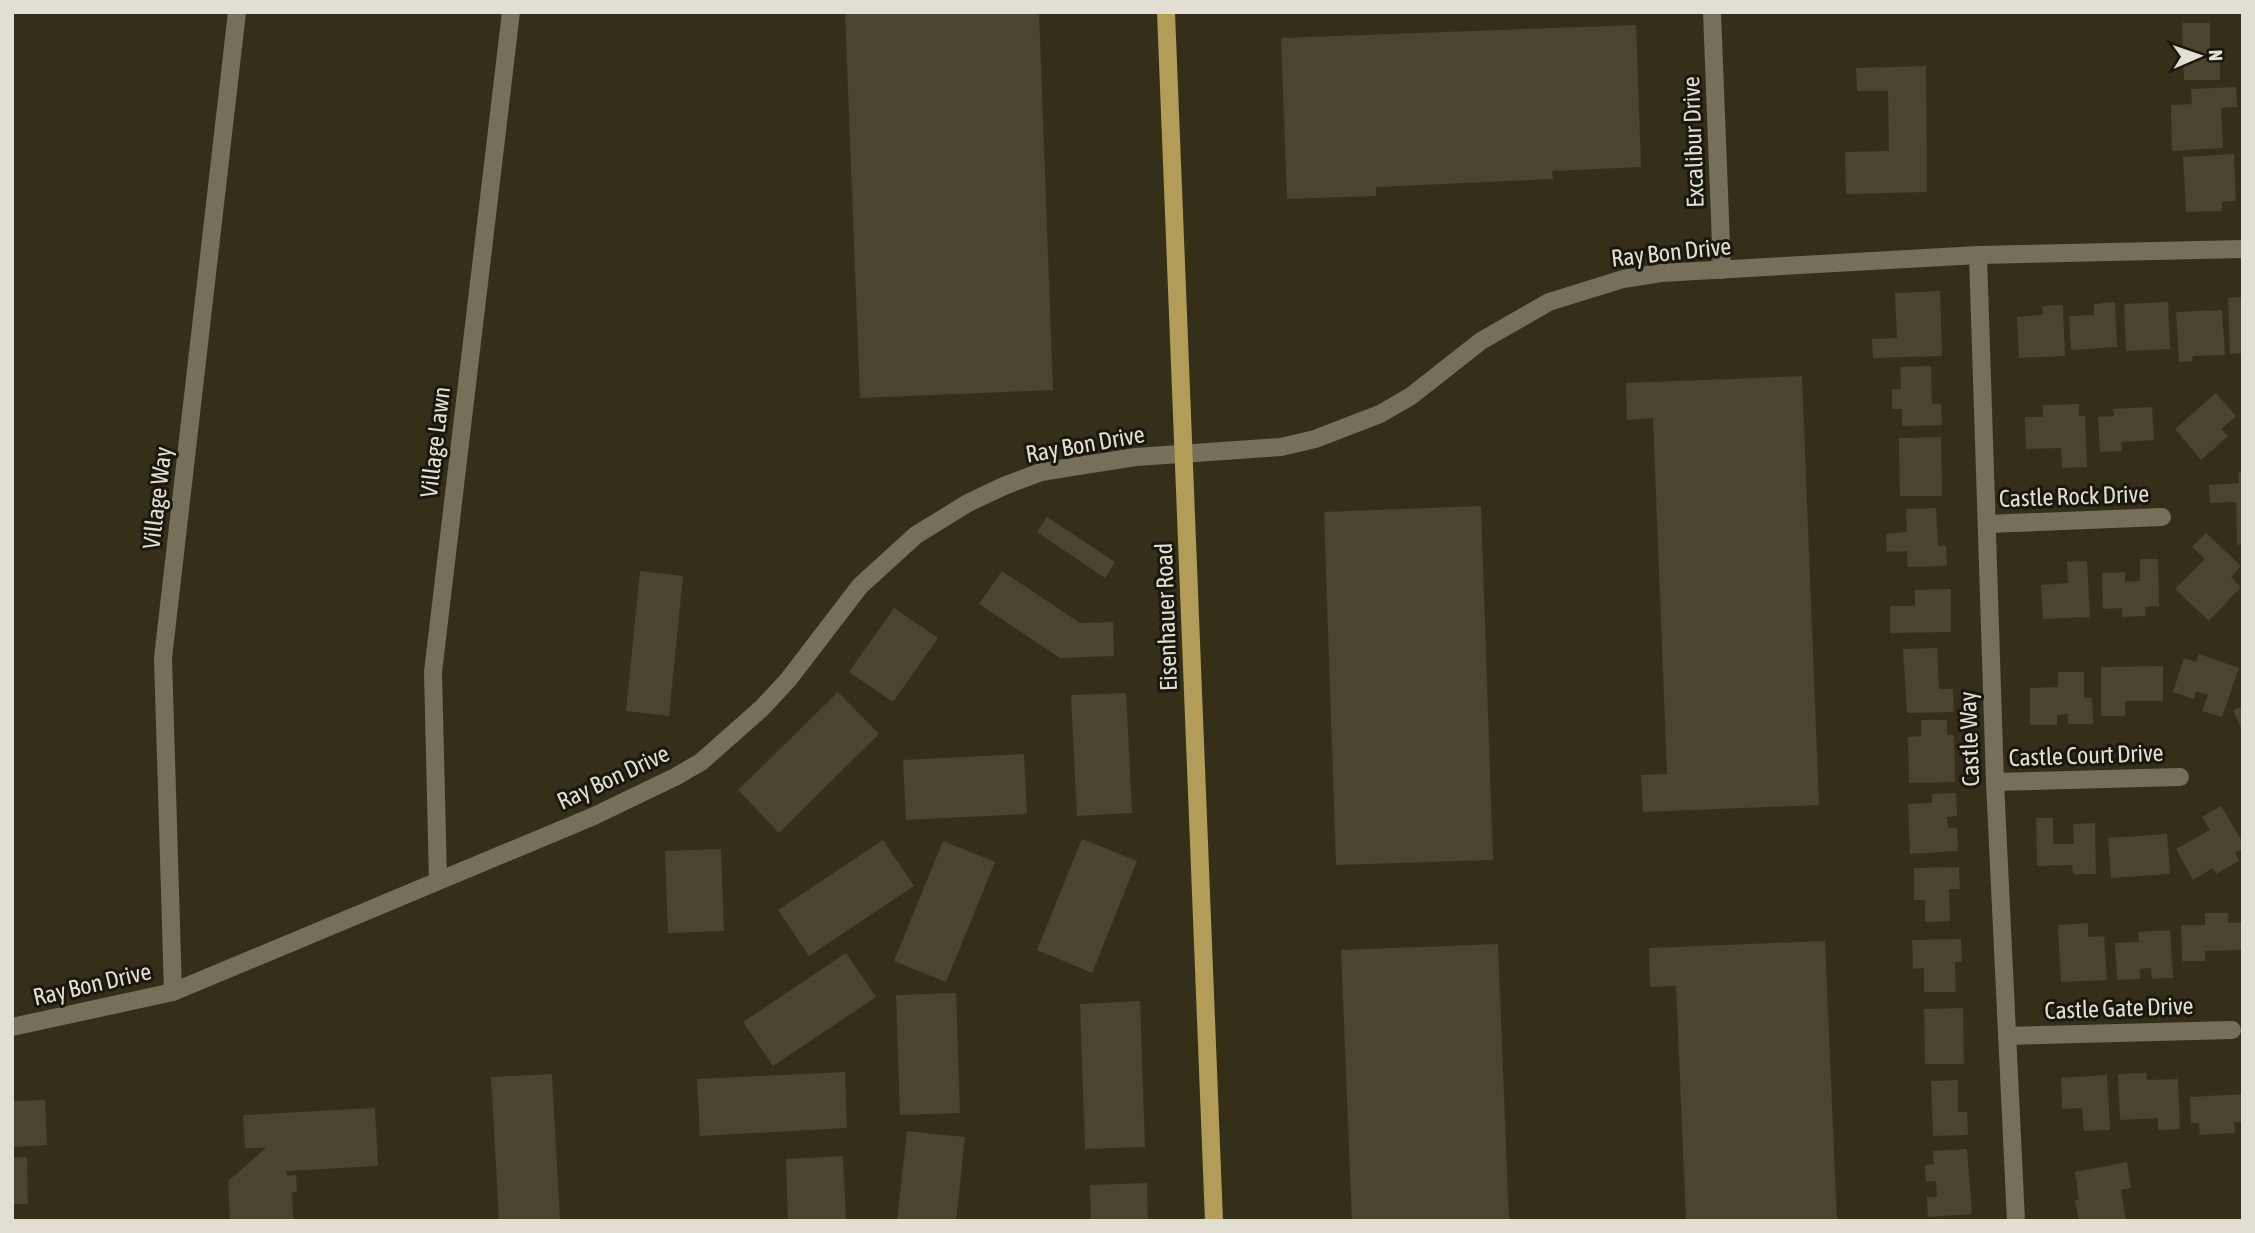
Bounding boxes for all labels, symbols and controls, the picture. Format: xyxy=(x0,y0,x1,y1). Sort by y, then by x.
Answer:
north arrow xyxy=(2164,21,2234,91)
text: N xyxy=(2205,49,2227,61)
street label: Excalibur Drive xyxy=(1677,76,1709,208)
street label: Ray Bon Drive xyxy=(1610,232,1732,272)
street label: Village Lawn xyxy=(415,385,455,499)
street label: Ray Bon Drive xyxy=(1023,420,1147,468)
street label: Village Way xyxy=(137,445,177,551)
street label: Castle Rock Drive xyxy=(1998,480,2150,512)
street label: Eisenhauer Road xyxy=(1150,542,1182,692)
street label: Castle Way xyxy=(1954,691,1984,787)
street label: Ray Bon Drive xyxy=(553,739,673,815)
street label: Castle Court Drive xyxy=(2008,739,2164,771)
street label: Ray Bon Drive xyxy=(30,957,154,1011)
street label: Castle Gate Drive xyxy=(2044,992,2194,1024)

